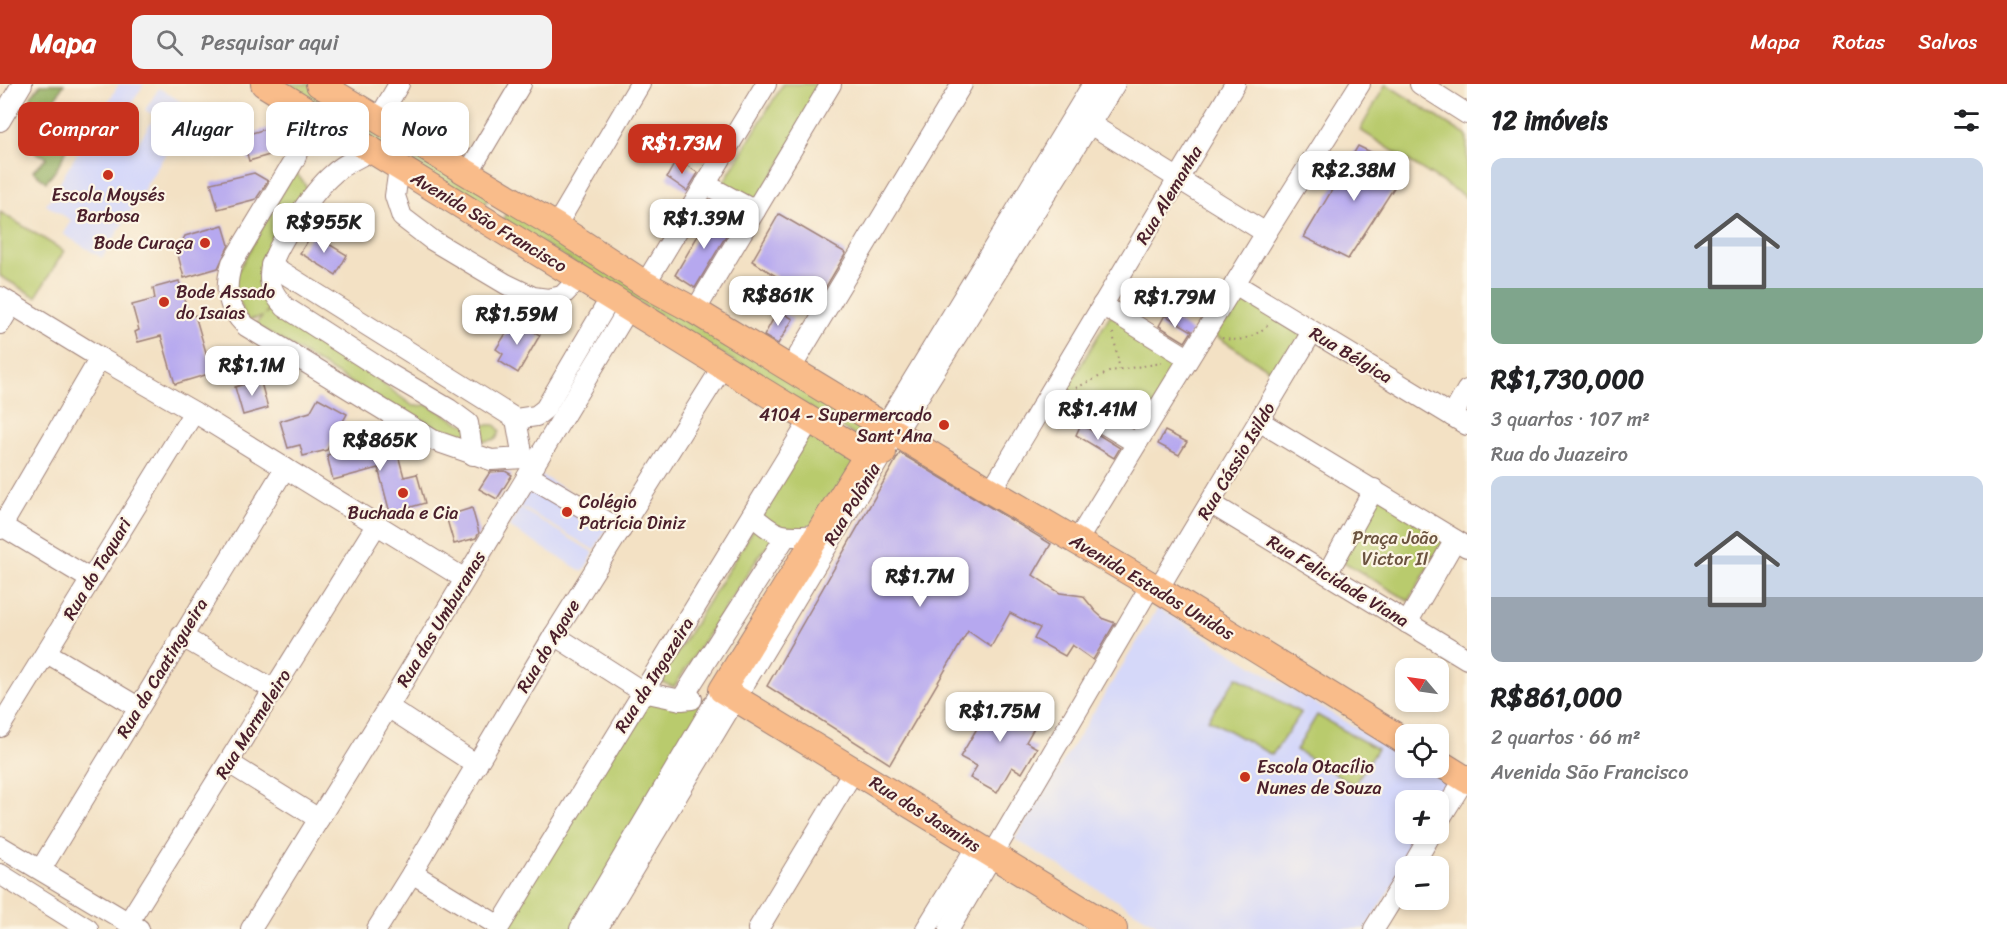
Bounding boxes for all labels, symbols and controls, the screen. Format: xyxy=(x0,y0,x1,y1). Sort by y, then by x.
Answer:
search box xyxy=(132,15,552,69)
text: Mapa xyxy=(30,18,96,67)
text: Pesquisar aqui xyxy=(201,23,339,62)
text: Mapa xyxy=(1750,23,1799,61)
text: Rotas xyxy=(1832,23,1885,61)
text: Salvos xyxy=(1918,23,1977,61)
icon: search xyxy=(153,26,186,59)
text: 12 imóveis xyxy=(1491,97,1608,143)
chip: Comprar xyxy=(18,102,139,156)
chip: Alugar xyxy=(151,102,254,156)
chip: Filtros xyxy=(266,102,369,156)
chip: Novo xyxy=(381,102,469,156)
icon: filters xyxy=(1950,104,1983,137)
pin: R$1.73M xyxy=(627,124,737,175)
text: R$1.73M xyxy=(642,126,722,161)
street label: Rua Alemanha xyxy=(1127,138,1212,251)
pin: R$2.38M xyxy=(1299,151,1409,202)
text: R$2.38M xyxy=(1312,153,1396,188)
street label: Avenida São Francisco xyxy=(404,162,573,281)
marker: Escola Moysés Barbosa xyxy=(101,168,115,182)
place label: Escola Moysés Barbosa xyxy=(51,179,165,232)
icon: home xyxy=(1683,197,1791,305)
pin: R$1.39M xyxy=(649,199,759,250)
text: R$1.39M xyxy=(664,201,744,236)
pin: R$955K xyxy=(275,203,373,254)
text: R$955K xyxy=(287,205,361,240)
place label: Bode Curaça xyxy=(94,227,194,259)
marker: Bode Curaça xyxy=(198,236,212,250)
place label: Bode Assado do Isaías xyxy=(176,276,275,329)
pin: R$861K xyxy=(729,276,827,327)
text: R$861K xyxy=(743,278,813,313)
pin: R$1.79M xyxy=(1120,278,1230,329)
text: R$1.79M xyxy=(1134,280,1216,315)
marker: Bode Assado do Isaías xyxy=(157,295,171,309)
pin: R$1.59M xyxy=(462,295,572,346)
text: R$1.59M xyxy=(476,297,558,332)
street label: Rua Bélgica xyxy=(1303,318,1399,392)
pin: R$1.1M xyxy=(203,346,301,397)
text: R$1.1M xyxy=(219,348,285,383)
text: R$1,730,000 xyxy=(1491,356,1644,402)
pin: R$1.41M xyxy=(1043,390,1153,441)
text: R$1.41M xyxy=(1059,392,1137,427)
street label: Rua Cássio Isildo xyxy=(1188,396,1284,526)
place label: 4104 - Supermercado Sant'Ana xyxy=(759,399,933,452)
text: 3 quartos · 107 m² xyxy=(1491,402,1650,437)
marker: 4104 - Supermercado Sant'Ana xyxy=(937,418,951,432)
pin: R$865K xyxy=(331,421,429,472)
text: R$865K xyxy=(343,423,417,458)
text: Rua do Juazeiro xyxy=(1491,437,1628,472)
street label: Rua Polônia xyxy=(815,456,890,552)
marker: Buchada e Cia xyxy=(396,486,410,500)
place label: Colégio Patrícia Diniz xyxy=(579,486,686,539)
place label: Buchada e Cia xyxy=(348,497,458,529)
marker: Colégio Patrícia Diniz xyxy=(560,505,574,519)
street label: Rua do Taquari xyxy=(54,511,141,626)
icon: home xyxy=(1683,515,1791,623)
park label: Praça João Victor II xyxy=(1352,522,1438,575)
street label: Avenida Estados Unidos xyxy=(1063,524,1241,649)
street label: Rua Felicidade Viana xyxy=(1261,526,1415,636)
street label: Rua das Umburanas xyxy=(387,544,495,693)
pin: R$1.7M xyxy=(871,557,969,608)
text: R$1.7M xyxy=(886,559,954,594)
street label: Rua da Caatingueira xyxy=(107,592,217,744)
street label: Rua do Agave xyxy=(507,593,589,699)
street label: Rua da Ingazeira xyxy=(606,611,702,739)
north arrow xyxy=(1395,658,1449,712)
map controls xyxy=(1395,658,1449,910)
street label: Rua Marmeleiro xyxy=(206,662,300,786)
text: R$861,000 xyxy=(1491,674,1622,720)
pin: R$1.75M xyxy=(945,692,1055,743)
text: R$1.75M xyxy=(960,694,1040,729)
text: 2 quartos · 66 m² xyxy=(1491,720,1641,755)
button: locate xyxy=(1395,724,1449,778)
place label: Escola Otacílio Nunes de Souza xyxy=(1257,751,1382,804)
text: Avenida São Francisco xyxy=(1491,755,1689,790)
street label: Rua dos Jasmins xyxy=(863,767,988,861)
marker: Escola Otacílio Nunes de Souza xyxy=(1238,770,1252,784)
button: + xyxy=(1395,790,1449,844)
button: − xyxy=(1395,856,1449,910)

